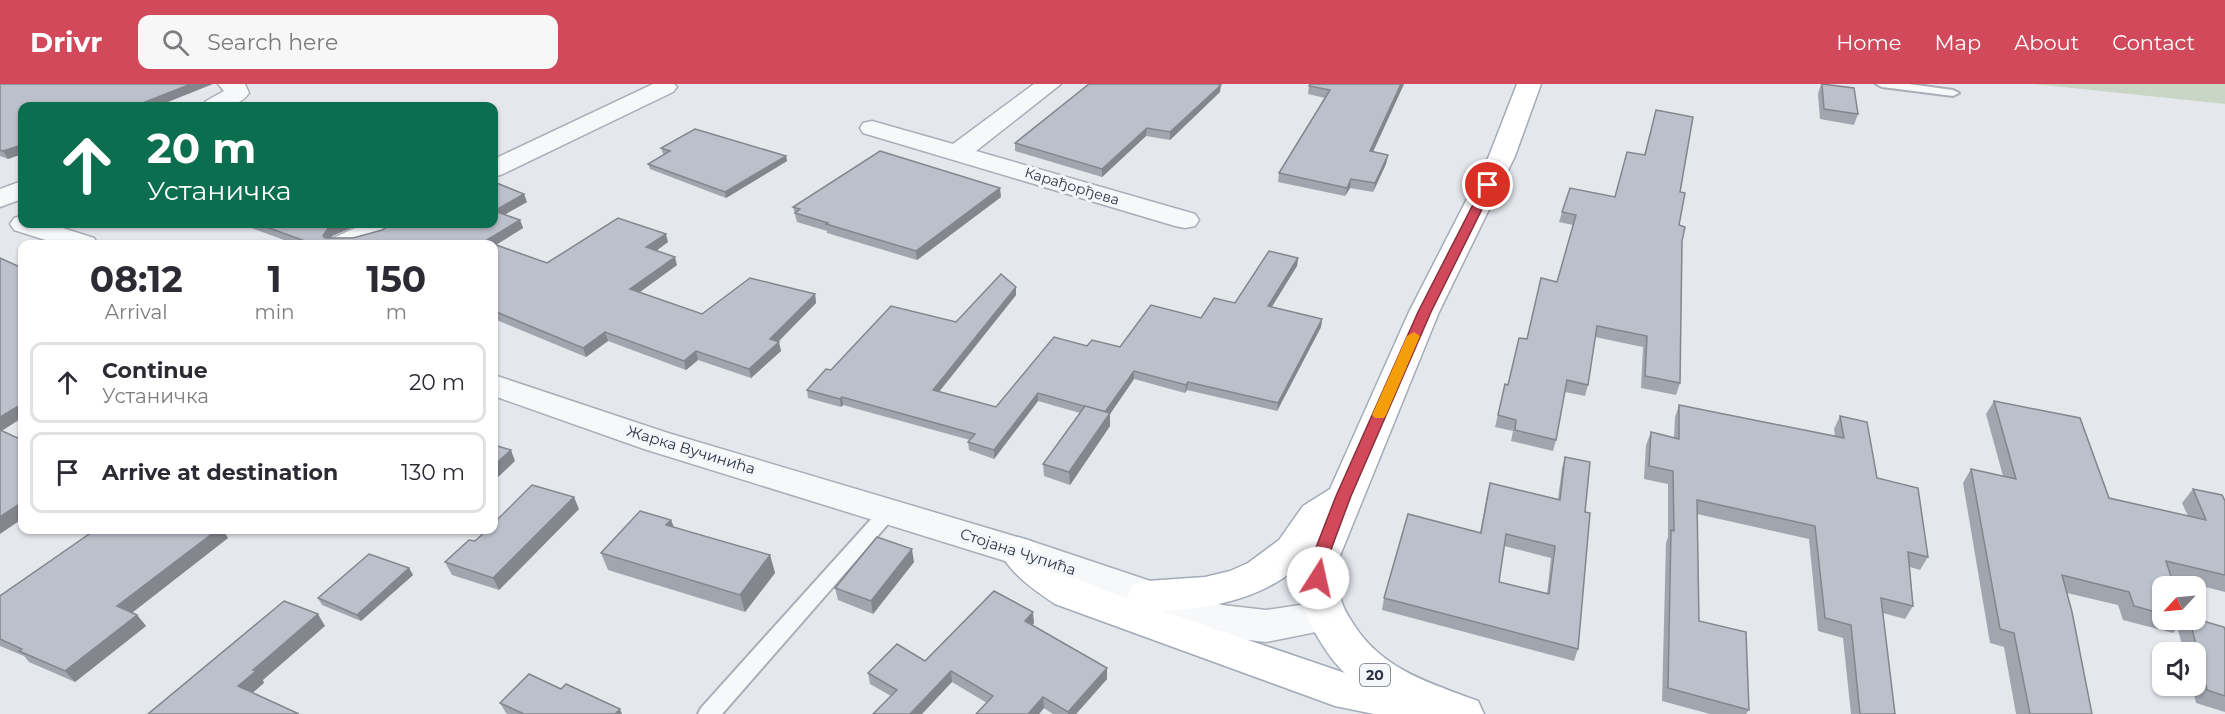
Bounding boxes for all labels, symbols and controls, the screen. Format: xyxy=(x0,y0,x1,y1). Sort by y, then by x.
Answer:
search box xyxy=(138,15,558,69)
text: Drivr xyxy=(30,25,102,59)
icon: search xyxy=(159,26,192,59)
text: Search here xyxy=(207,29,338,56)
text: Home xyxy=(1836,30,1901,55)
text: Map xyxy=(1934,30,1981,55)
text: About xyxy=(2014,30,2079,55)
text: Contact xyxy=(2112,30,2195,55)
text: 20 m xyxy=(147,122,256,174)
icon: ahead xyxy=(48,126,126,204)
pin xyxy=(1462,159,1513,210)
street label: Карађорђева xyxy=(1022,163,1122,209)
icon: arrive xyxy=(1471,168,1504,201)
text: Устаничка xyxy=(147,174,291,207)
text: 08:12 xyxy=(90,257,183,301)
text: 1 xyxy=(267,257,282,301)
text: 150 xyxy=(366,257,426,301)
text: Arrival xyxy=(105,300,168,324)
text: min xyxy=(254,300,295,324)
text: m xyxy=(386,300,407,324)
text: Continue xyxy=(102,357,208,384)
icon: ahead xyxy=(51,366,84,399)
text: 20 m xyxy=(409,369,465,396)
text: Устаничка xyxy=(102,384,209,408)
street label: Жарка Вучинића xyxy=(625,421,758,478)
icon: arrive xyxy=(51,456,84,489)
text: Arrive at destination xyxy=(102,459,338,486)
text: 130 m xyxy=(401,459,465,486)
street label: Стојана Чупића xyxy=(958,524,1079,579)
position arrow xyxy=(1286,546,1350,610)
north arrow xyxy=(2152,576,2206,630)
map controls xyxy=(2152,576,2206,696)
button: sound xyxy=(2152,642,2206,696)
road number: 20 xyxy=(1360,664,1390,686)

